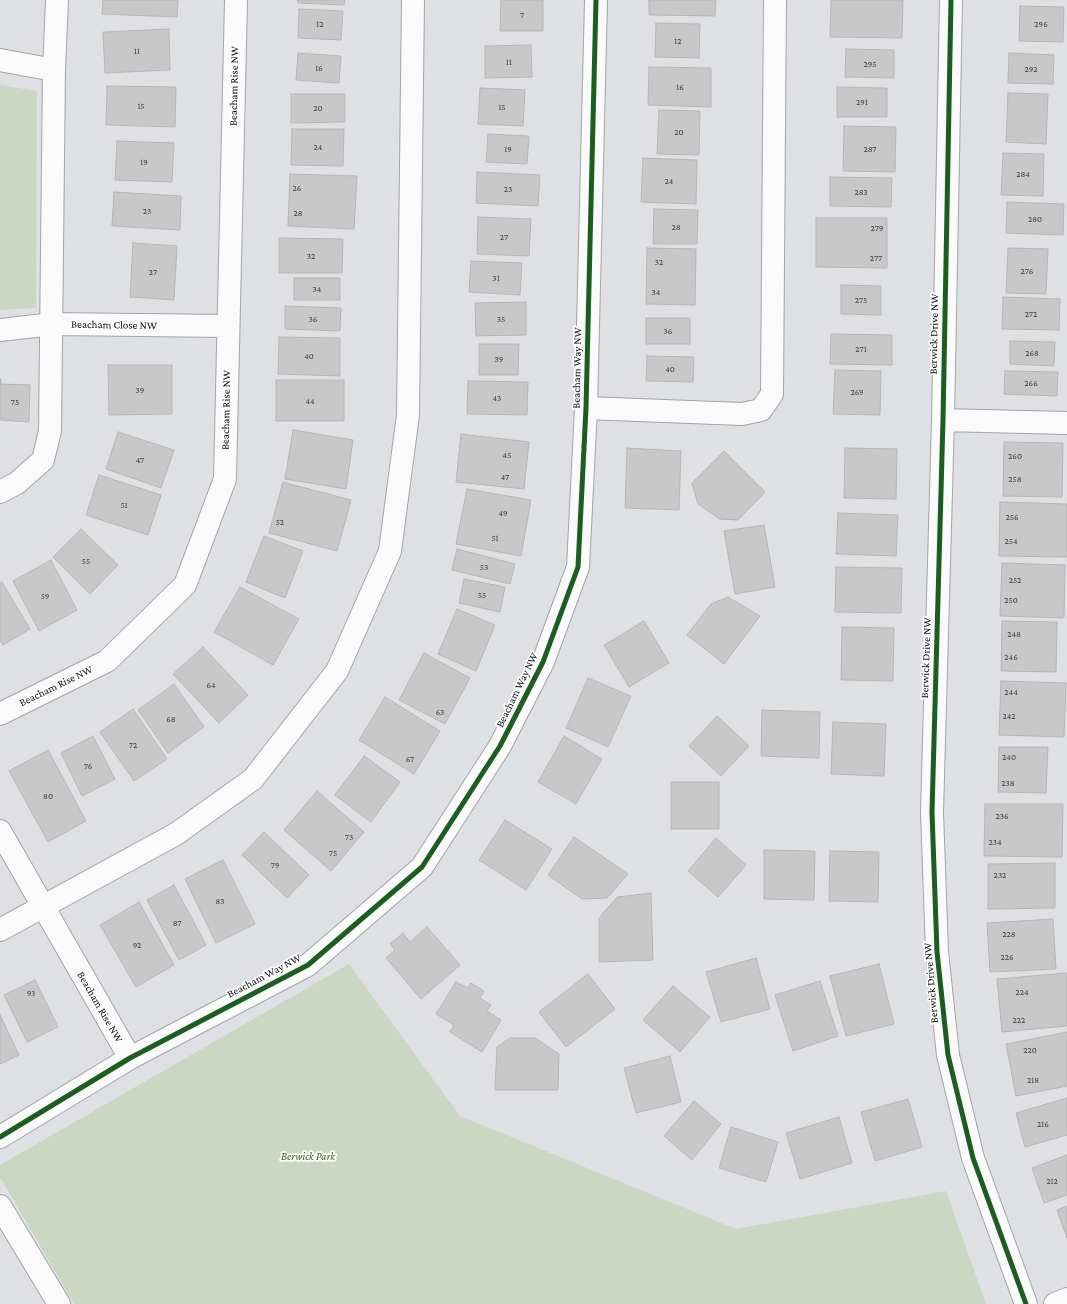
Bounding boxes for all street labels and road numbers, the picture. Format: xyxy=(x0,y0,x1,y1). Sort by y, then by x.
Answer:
street label: Beacham Rise NW xyxy=(227,46,241,126)
street label: Berwick Drive NW xyxy=(927,293,941,375)
street label: Beacham Close NW xyxy=(71,318,157,332)
street label: Beacham Way NW xyxy=(570,327,584,409)
street label: Beacham Rise NW xyxy=(219,370,233,450)
street label: Berwick Drive NW xyxy=(918,617,934,699)
street label: Beacham Way NW xyxy=(493,650,541,730)
street label: Beacham Rise NW xyxy=(17,663,95,709)
street label: Berwick Drive NW xyxy=(921,942,941,1024)
street label: Beacham Way NW xyxy=(225,951,303,1001)
street label: Beacham Rise NW xyxy=(74,969,126,1045)

